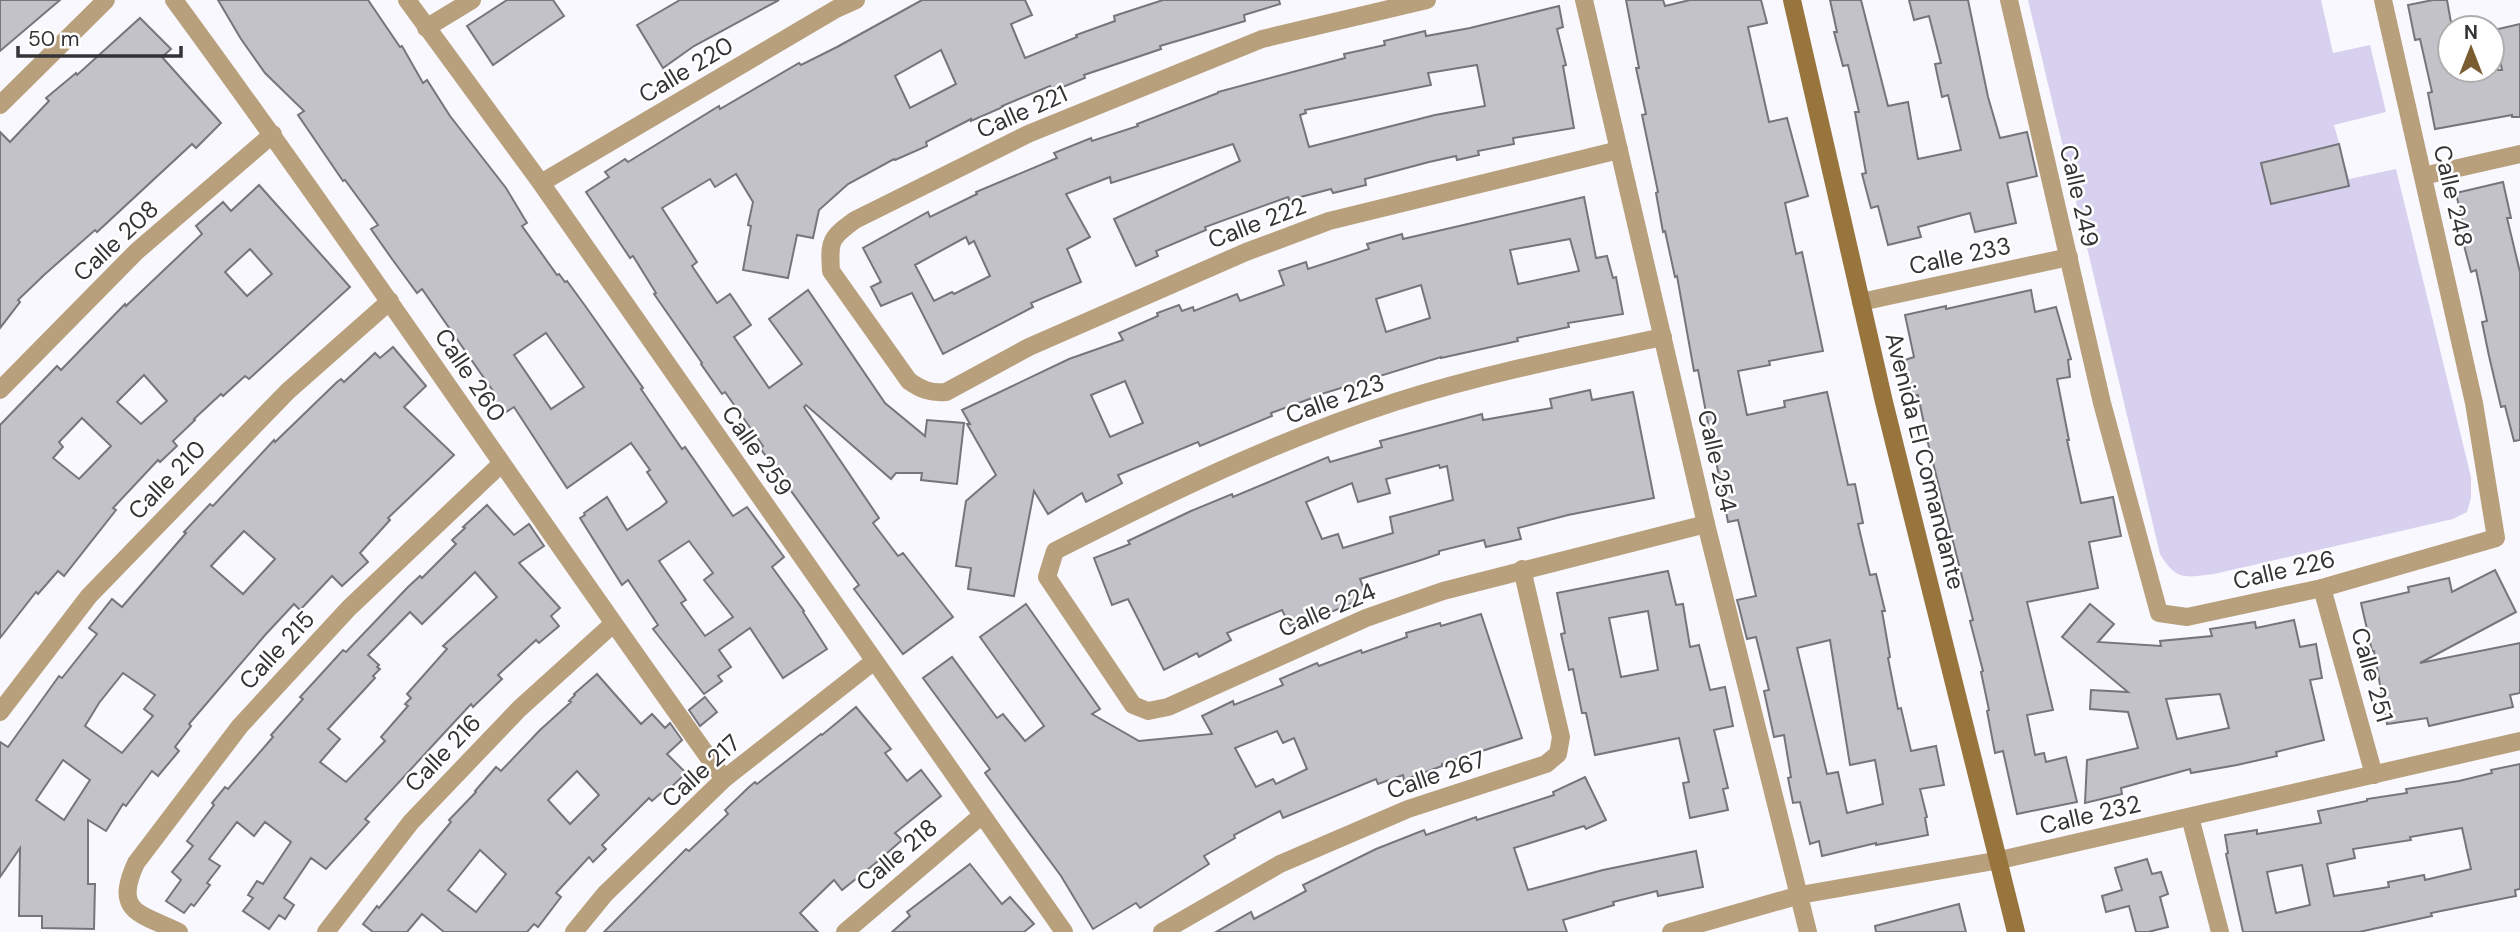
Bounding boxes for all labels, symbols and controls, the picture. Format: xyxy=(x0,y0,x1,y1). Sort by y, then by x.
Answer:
scale bar xyxy=(18,14,180,58)
north arrow xyxy=(2436,14,2506,84)
text: N xyxy=(2464,20,2478,45)
text: 50 m xyxy=(28,25,79,53)
street label: Calle 220 xyxy=(633,29,739,110)
street label: Calle 221 xyxy=(972,78,1072,145)
street label: Calle 249 xyxy=(2053,142,2106,250)
street label: Calle 248 xyxy=(2427,142,2480,250)
street label: Calle 222 xyxy=(1203,190,1310,255)
street label: Calle 208 xyxy=(66,193,165,288)
street label: Calle 233 xyxy=(1906,230,2014,281)
street label: Calle 260 xyxy=(428,322,513,427)
street label: Avenida El Comandante xyxy=(1879,329,1972,593)
street label: Calle 223 xyxy=(1281,366,1388,431)
street label: Calle 259 xyxy=(715,399,800,502)
street label: Calle 254 xyxy=(1691,407,1744,515)
street label: Calle 210 xyxy=(121,433,212,526)
street label: Calle 226 xyxy=(2230,543,2338,596)
street label: Calle 224 xyxy=(1273,575,1380,644)
street label: Calle 215 xyxy=(232,604,321,696)
street label: Calle 251 xyxy=(2344,624,2401,726)
street label: Calle 216 xyxy=(398,707,488,798)
street label: Calle 217 xyxy=(655,727,746,814)
street label: Calle 267 xyxy=(1383,743,1489,806)
street label: Calle 232 xyxy=(2036,788,2143,841)
street label: Calle 218 xyxy=(850,812,944,898)

